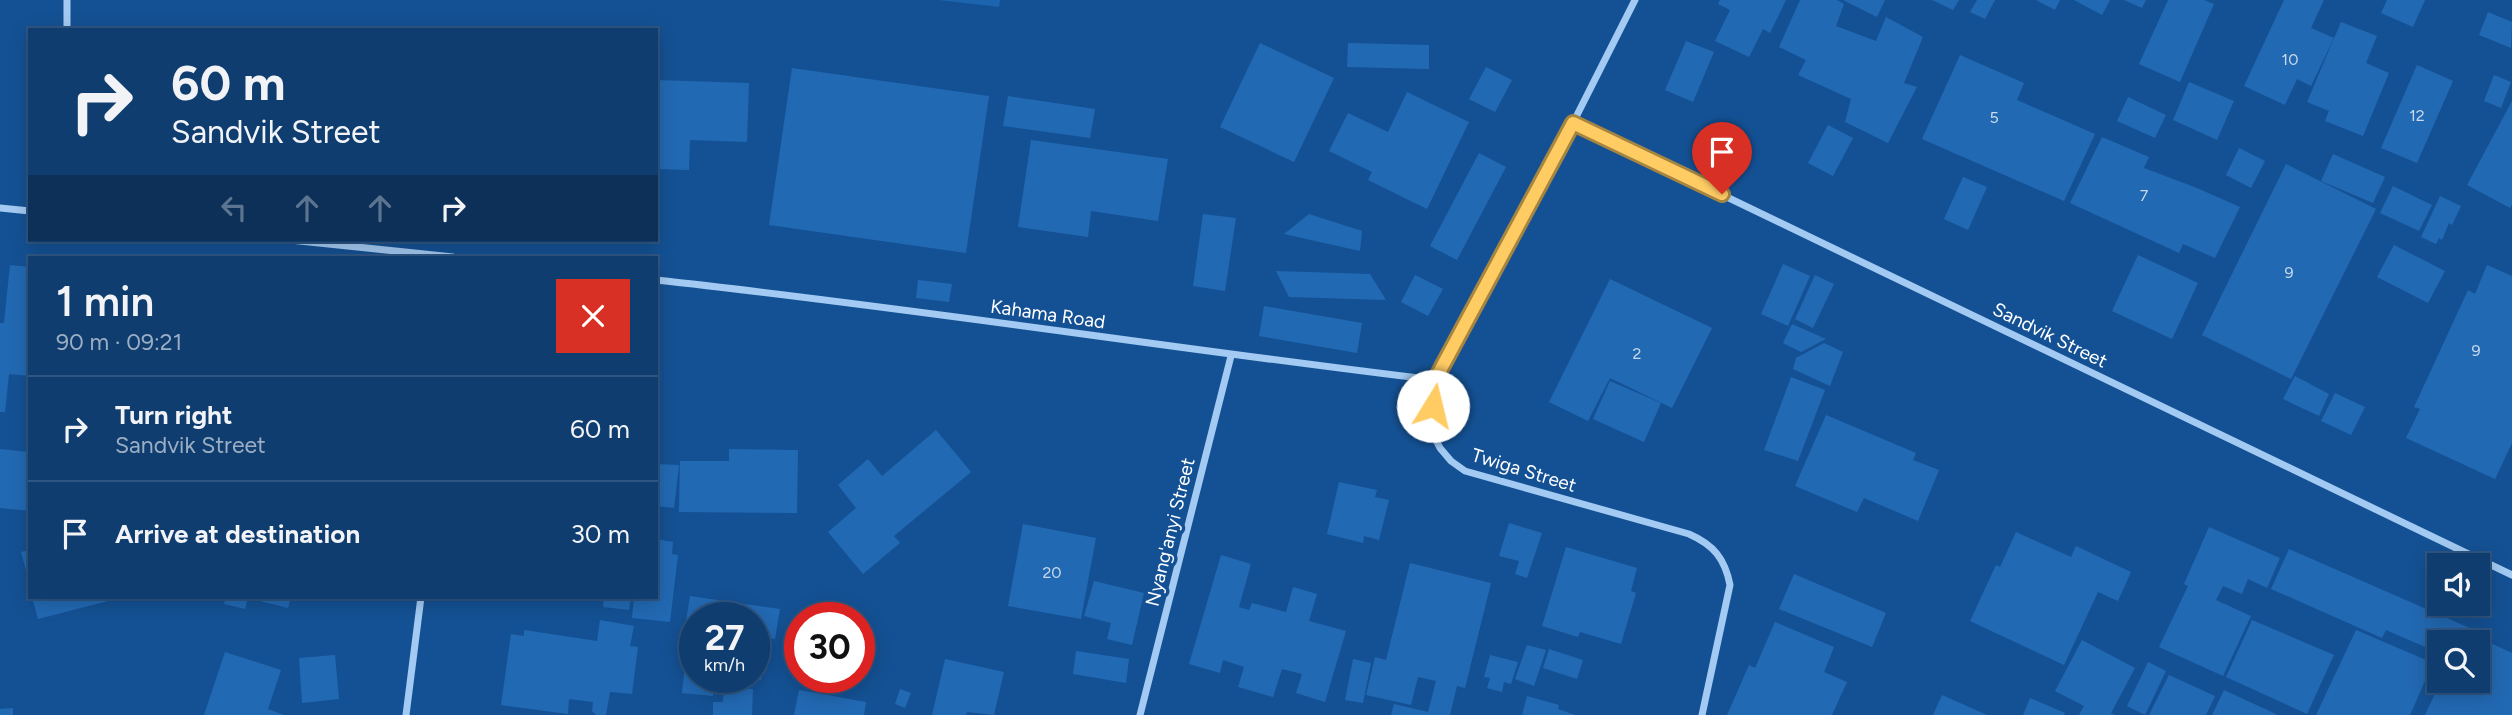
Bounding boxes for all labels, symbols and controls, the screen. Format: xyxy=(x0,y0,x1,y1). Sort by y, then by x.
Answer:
house number: 10 xyxy=(2282,50,2298,69)
text: 60 m xyxy=(171,53,286,112)
icon: right xyxy=(56,56,147,147)
house number: 12 xyxy=(2409,106,2425,125)
house number: 5 xyxy=(1989,108,1999,127)
text: Sandvik Street xyxy=(171,113,381,151)
pin xyxy=(1692,122,1752,194)
icon: arrive xyxy=(1703,133,1741,171)
house number: 7 xyxy=(2140,186,2149,205)
icon: left xyxy=(215,189,253,227)
icon: ahead xyxy=(288,189,326,227)
icon: ahead xyxy=(361,189,399,227)
icon: right xyxy=(434,189,472,227)
house number: 9 xyxy=(2284,263,2294,282)
text: 1 min xyxy=(56,276,154,327)
button: close xyxy=(556,279,630,353)
street label: Kahama Road xyxy=(989,295,1107,333)
street label: Sandvik Street xyxy=(1989,297,2111,373)
text: 90 m · 09:21 xyxy=(56,328,182,356)
house number: 9 xyxy=(2471,341,2481,360)
house number: 2 xyxy=(1633,344,1641,363)
position arrow xyxy=(1396,369,1470,443)
text: Turn right xyxy=(115,399,232,431)
icon: right xyxy=(56,410,94,448)
text: 60 m xyxy=(570,413,630,445)
text: Sandvik Street xyxy=(115,431,266,459)
street label: Twiga Street xyxy=(1469,443,1579,497)
street label: Nyang'anyi Street xyxy=(1140,455,1200,609)
icon: arrive xyxy=(56,515,94,553)
text: Arrive at destination xyxy=(115,518,360,550)
text: 30 m xyxy=(571,518,630,550)
map controls xyxy=(2427,553,2490,693)
button: sound xyxy=(2427,553,2490,616)
house number: 20 xyxy=(1042,563,1062,582)
speed limit sign: 30 xyxy=(784,602,875,693)
text: 27 xyxy=(705,617,744,659)
button: search xyxy=(2427,630,2490,693)
text: km/h xyxy=(704,654,745,676)

